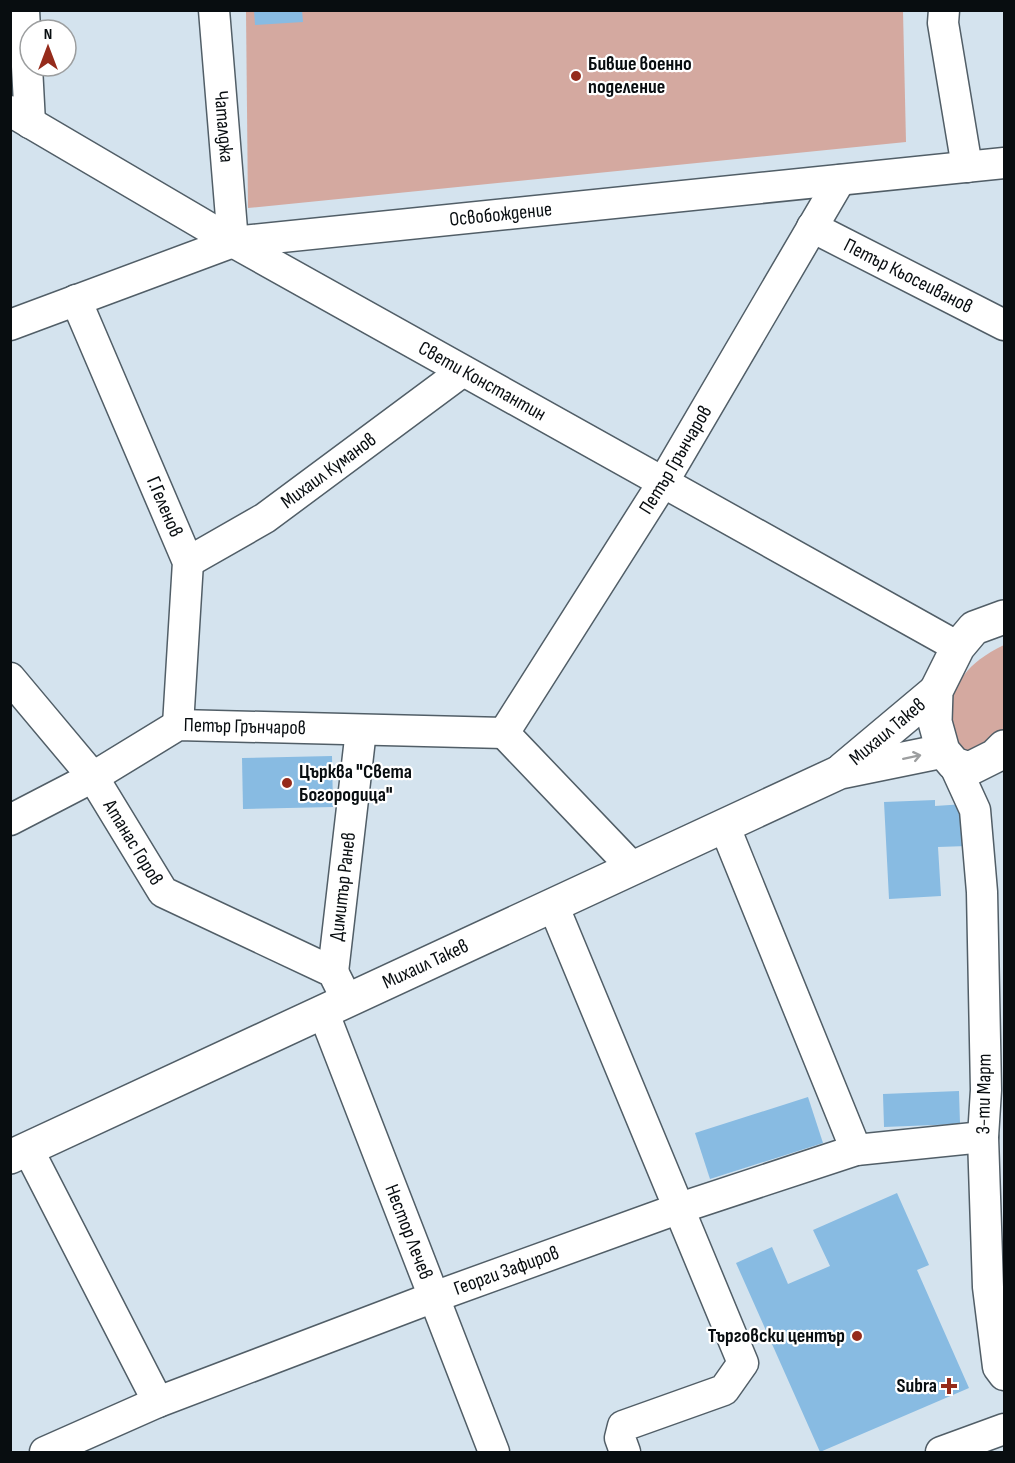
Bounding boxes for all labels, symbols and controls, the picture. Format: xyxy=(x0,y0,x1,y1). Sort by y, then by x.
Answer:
north arrow xyxy=(18,18,78,78)
text: N xyxy=(44,25,52,44)
place label: Бивше военно поделение xyxy=(588,52,692,99)
marker: Бивше военно поделение xyxy=(569,69,583,83)
street label: Чаталджа xyxy=(209,90,238,163)
street label: Освобождение xyxy=(448,197,553,232)
street label: Петър Кьосеиванов xyxy=(840,233,976,319)
street label: Свети Константин xyxy=(414,336,550,426)
street label: Петър Грънчаров xyxy=(634,401,717,519)
street label: Михаил Куманов xyxy=(276,427,381,514)
street label: Г.Геленов xyxy=(141,473,188,541)
street label: Михаил Такев xyxy=(844,693,930,771)
street label: Петър Грънчаров xyxy=(183,713,306,740)
one-way arrow xyxy=(902,751,921,763)
place label: Църква "Света Богородица" xyxy=(299,760,412,807)
marker: Църква "Света Богородица" xyxy=(280,776,294,790)
street label: Атанас Горов xyxy=(97,795,168,890)
street label: Димитър Ранев xyxy=(325,831,361,942)
street label: Михаил Такев xyxy=(379,934,472,995)
street label: 3-ти Март xyxy=(971,1053,997,1135)
street label: Нестор Лечев xyxy=(379,1181,438,1283)
street label: Георги Зафиров xyxy=(451,1241,562,1301)
place label: Търговски център xyxy=(708,1324,845,1348)
marker: Търговски център xyxy=(850,1329,864,1343)
place label: Subra xyxy=(896,1374,937,1398)
marker: Subra xyxy=(942,1379,956,1393)

